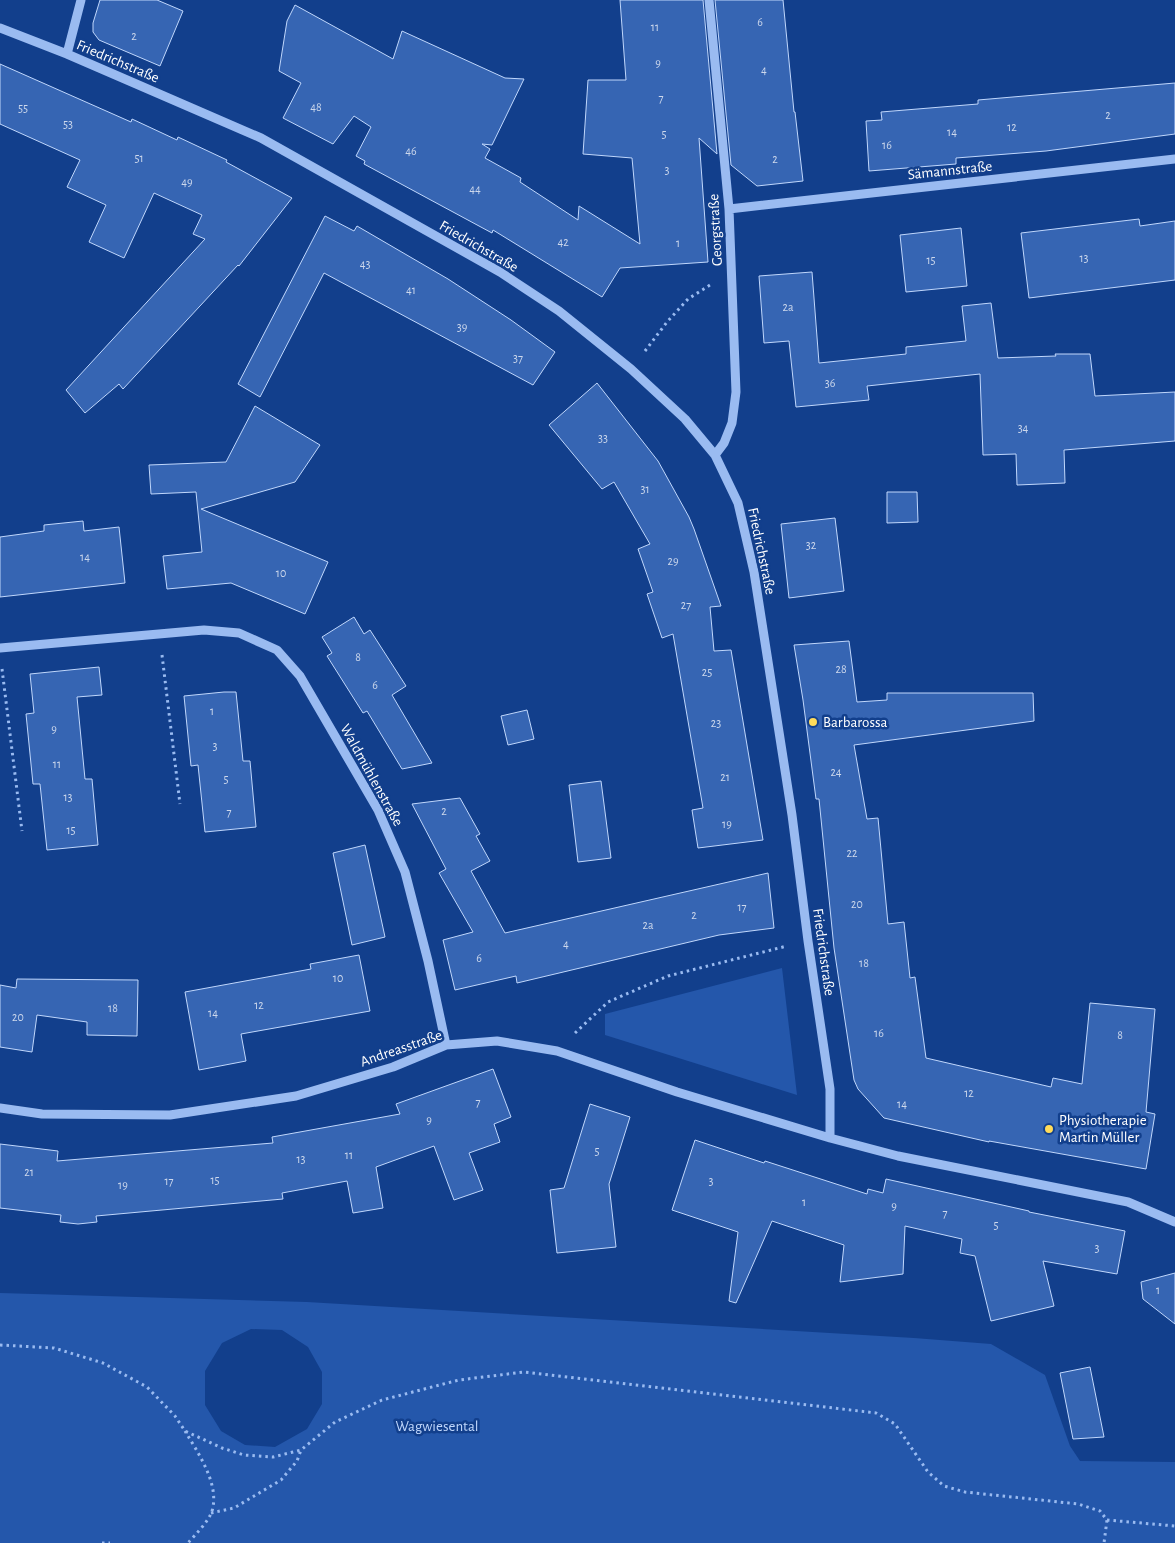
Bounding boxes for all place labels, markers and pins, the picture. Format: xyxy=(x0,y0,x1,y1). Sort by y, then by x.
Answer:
place label: Barbarossa xyxy=(823,715,887,730)
marker: Barbarossa xyxy=(807,716,819,728)
place label: Physiotherapie Martin Müller xyxy=(1059,1113,1147,1145)
marker: Physiotherapie Martin Müller xyxy=(1043,1123,1055,1135)

